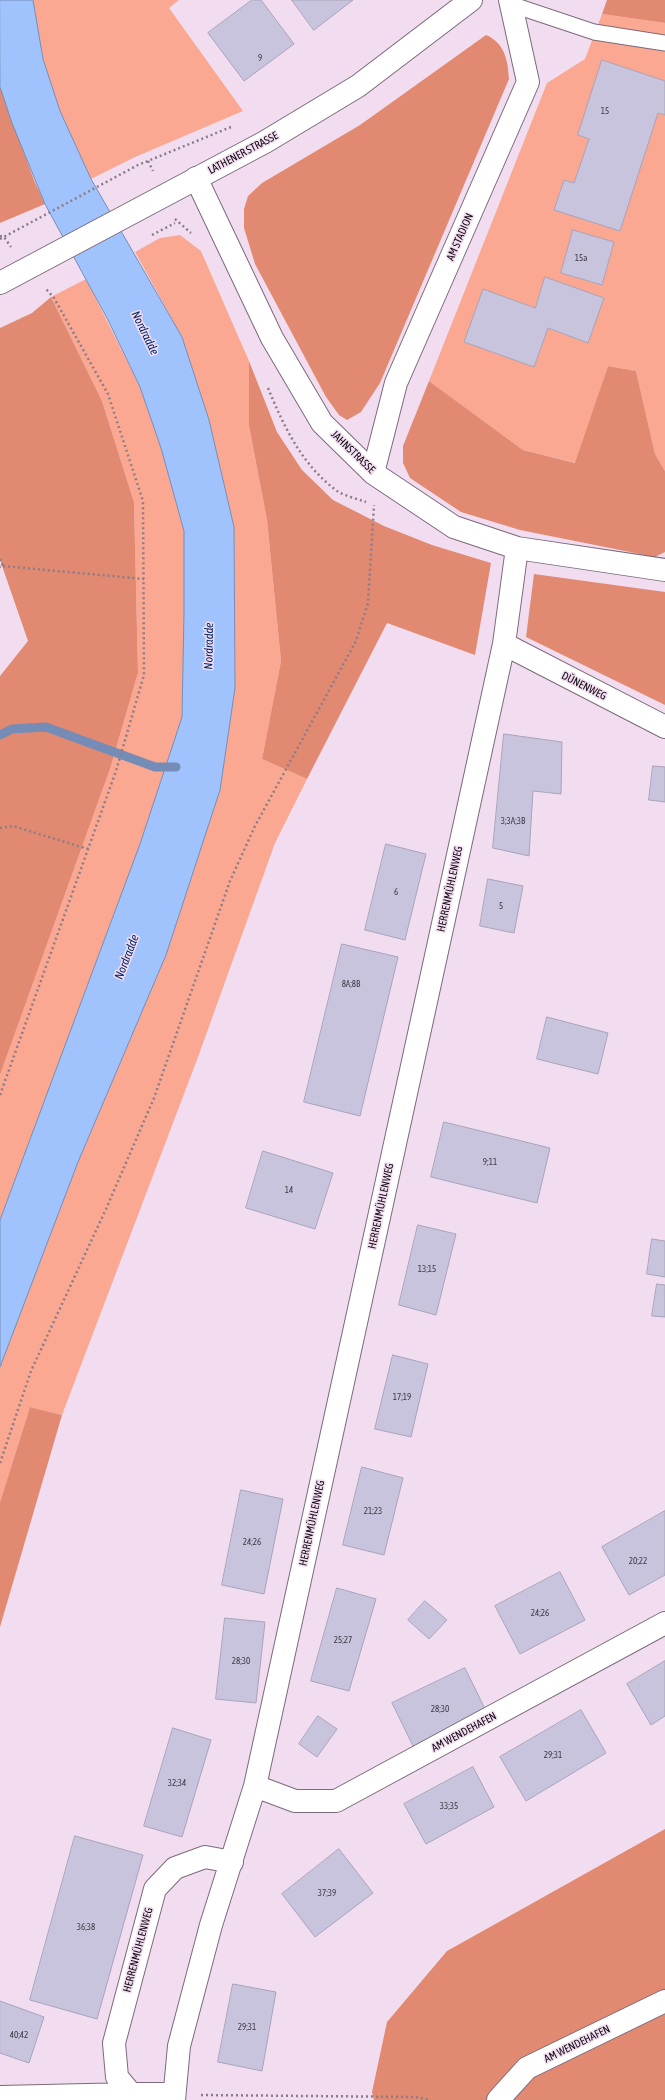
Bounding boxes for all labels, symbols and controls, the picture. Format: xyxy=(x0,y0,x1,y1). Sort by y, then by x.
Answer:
house number: 9 xyxy=(258,53,262,63)
house number: 15 xyxy=(601,106,609,116)
street label: LATHENER STRASSE xyxy=(206,129,280,177)
street label: AM STADION xyxy=(444,211,476,263)
house number: 15a xyxy=(575,253,587,263)
water label: Nordradde xyxy=(128,309,162,357)
street label: JAHNSTRASSE xyxy=(328,428,378,476)
water label: Nordradde xyxy=(201,622,217,670)
street label: DÜNENWEG xyxy=(559,669,609,703)
house number: 3;3A;3B xyxy=(501,816,525,826)
street label: HERRENMÜHLENWEG xyxy=(434,845,466,933)
house number: 6 xyxy=(394,887,398,897)
house number: 5 xyxy=(499,901,503,911)
water label: Nordradde xyxy=(112,932,142,982)
house number: 8A;8B xyxy=(342,979,360,989)
house number: 9;11 xyxy=(483,1157,497,1167)
street label: HERRENMÜHLENWEG xyxy=(365,1162,397,1250)
house number: 14 xyxy=(285,1185,293,1195)
house number: 13;15 xyxy=(418,1264,436,1274)
house number: 17;19 xyxy=(393,1392,411,1402)
street label: HERRENMÜHLENWEG xyxy=(296,1479,328,1567)
house number: 21;23 xyxy=(364,1506,382,1516)
house number: 24;26 xyxy=(243,1537,261,1547)
house number: 20;22 xyxy=(629,1556,647,1566)
house number: 24;26 xyxy=(531,1608,549,1618)
house number: 25;27 xyxy=(334,1635,352,1645)
house number: 28;30 xyxy=(232,1656,250,1666)
house number: 28;30 xyxy=(431,1704,449,1714)
street label: AM WENDEHAFEN xyxy=(429,1709,499,1755)
house number: 29;31 xyxy=(544,1750,562,1760)
house number: 32;34 xyxy=(168,1778,186,1788)
house number: 33;35 xyxy=(440,1801,458,1811)
house number: 37;39 xyxy=(318,1888,336,1898)
street label: HERRENMÜHLENWEG xyxy=(120,1906,156,1994)
house number: 36;38 xyxy=(77,1922,95,1932)
house number: 29;31 xyxy=(238,2022,256,2032)
street label: AM WENDEHAFEN xyxy=(542,2022,612,2066)
house number: 40;42 xyxy=(10,2030,28,2040)

